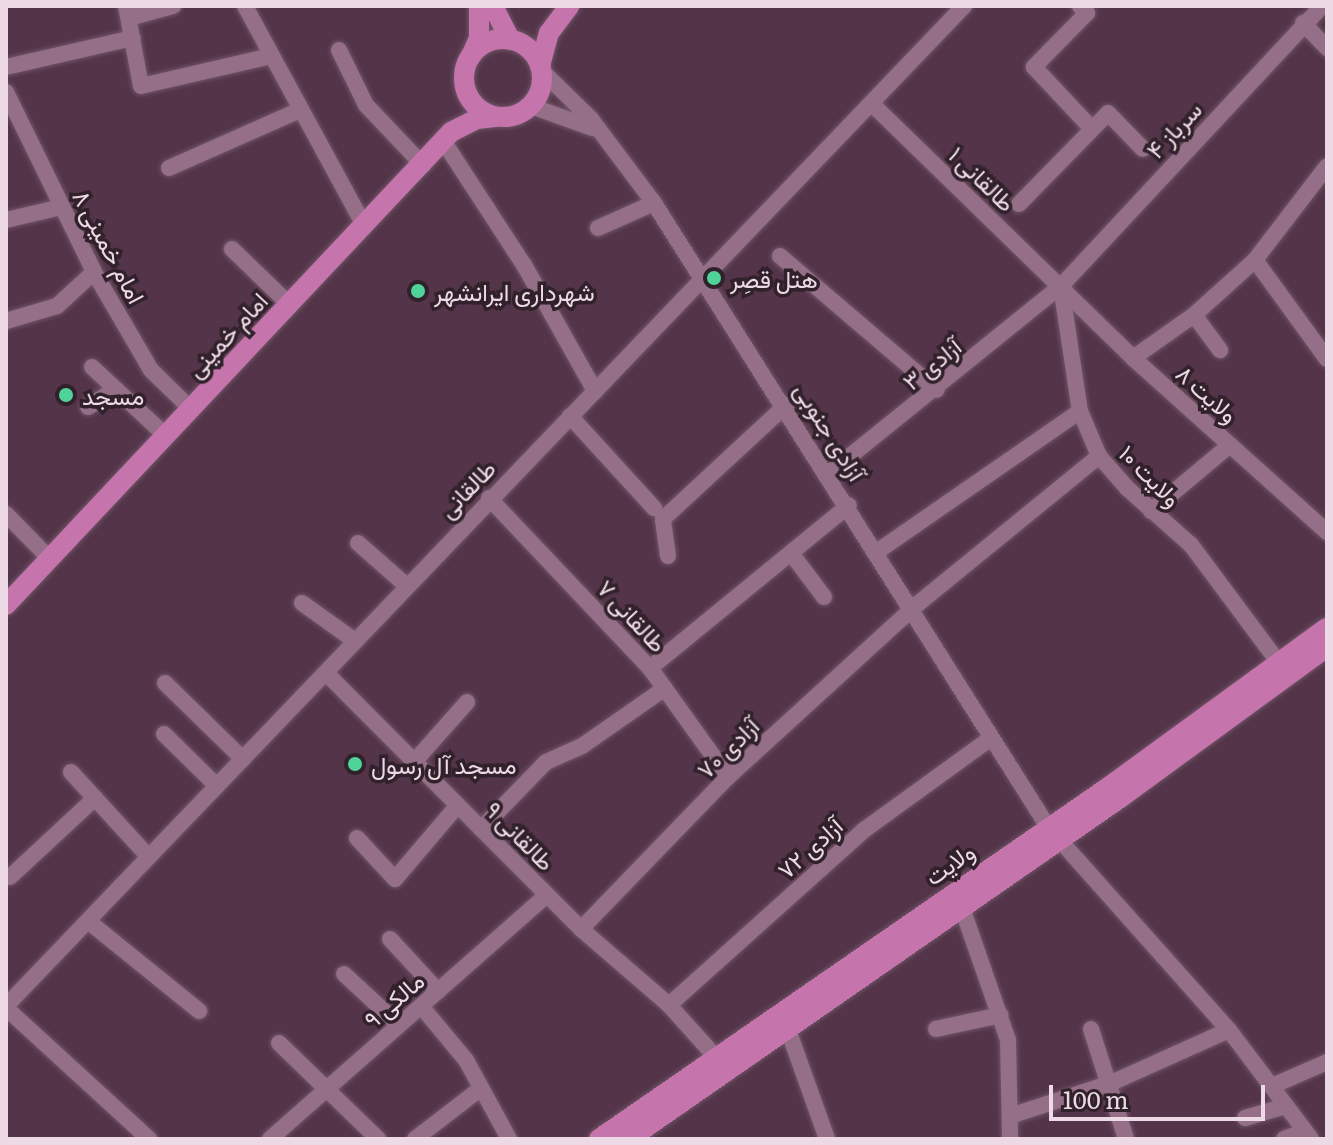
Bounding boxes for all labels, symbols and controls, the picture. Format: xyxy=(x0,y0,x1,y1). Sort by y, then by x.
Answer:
street label: سرباز ۴ xyxy=(1139,94,1207,164)
street label: طالقانی ۱ xyxy=(944,139,1022,217)
street label: امام خمینی ۸ xyxy=(68,184,152,308)
place label: هتل قصِر xyxy=(730,264,818,292)
marker: هتل قصِر xyxy=(705,269,723,287)
place label: شهرداری ایرانشهر xyxy=(434,277,595,305)
marker: شهرداری ایرانشهر xyxy=(409,282,427,300)
street label: امام خمینی xyxy=(179,285,273,383)
street label: آزادی ۳ xyxy=(896,331,966,395)
street label: ولایت ۸ xyxy=(1171,358,1245,428)
street label: آزادی جنوبی xyxy=(789,376,873,486)
place label: مسجد xyxy=(82,381,144,409)
marker: مسجد xyxy=(57,386,75,404)
street label: ولایت ۱۰ xyxy=(1114,438,1188,512)
street label: طالقانی xyxy=(432,453,500,523)
street label: طالقانی ۷ xyxy=(592,573,674,657)
street label: آزادی ۷۰ xyxy=(690,711,764,783)
place label: مسجد آل رسول xyxy=(371,750,517,778)
marker: مسجد آل رسول xyxy=(346,755,364,773)
street label: طالقانی ۹ xyxy=(480,794,562,876)
street label: آزادی ۷۲ xyxy=(771,810,847,884)
street label: ولایت xyxy=(919,836,979,890)
street label: مالکی ۹ xyxy=(357,965,429,1033)
scale bar xyxy=(1053,1069,1269,1119)
text: 100 m xyxy=(1063,1081,1129,1116)

